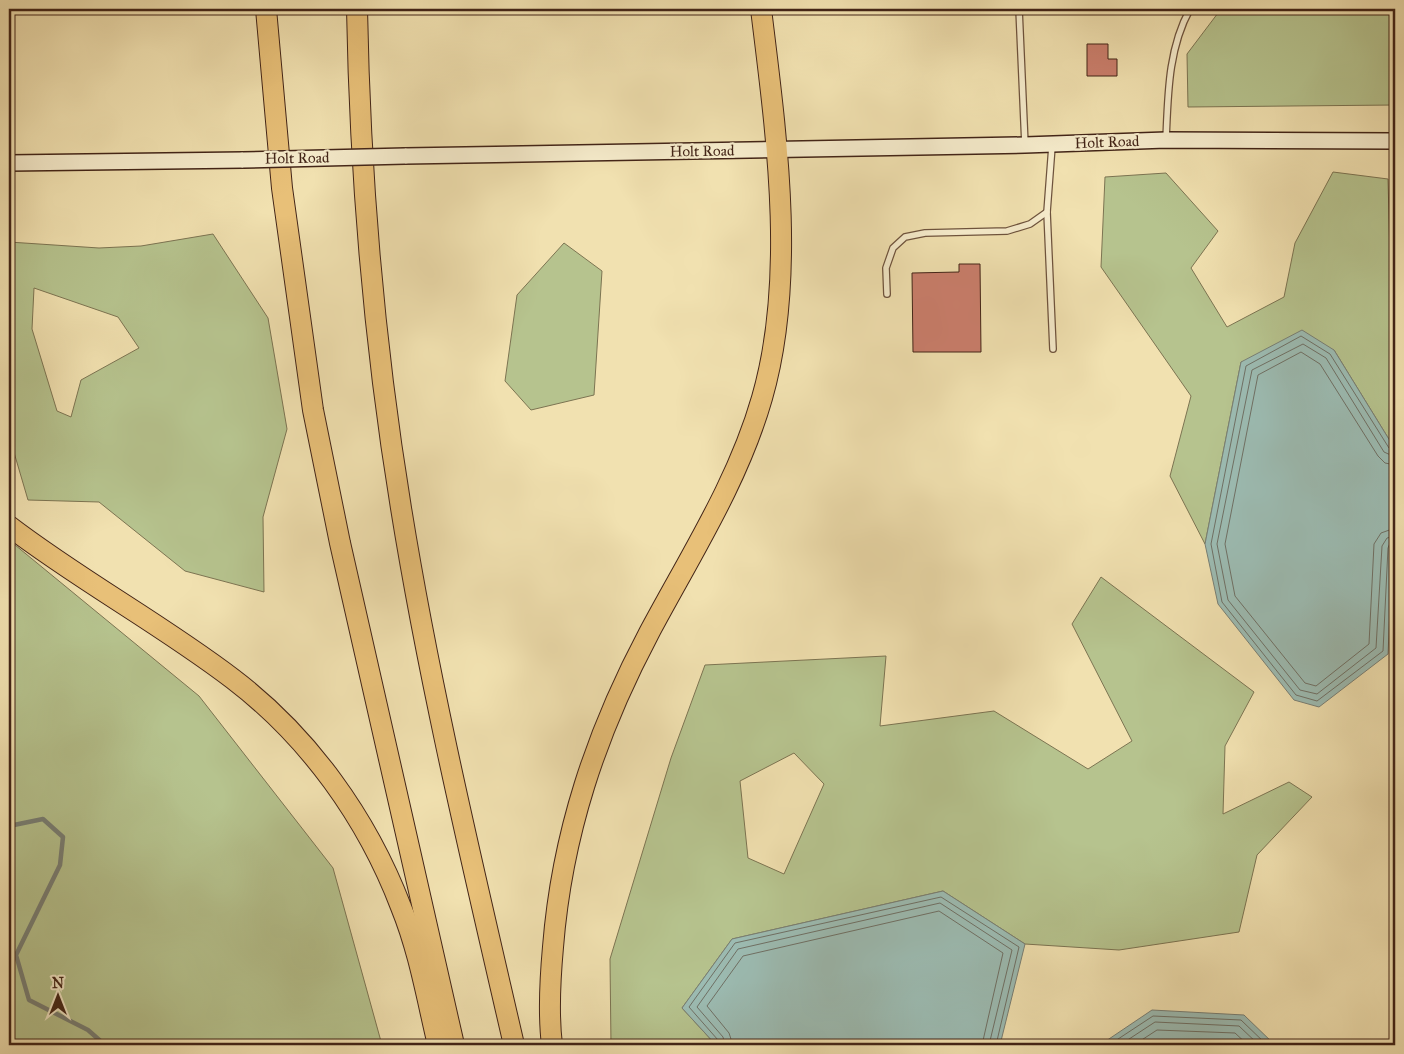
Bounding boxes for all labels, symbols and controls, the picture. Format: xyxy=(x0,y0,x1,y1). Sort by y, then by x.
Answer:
street label: Holt Road xyxy=(1074,132,1140,152)
street label: Holt Road xyxy=(669,141,735,161)
street label: Holt Road xyxy=(264,148,330,168)
north arrow xyxy=(32,972,82,1022)
text: N xyxy=(52,975,64,992)

